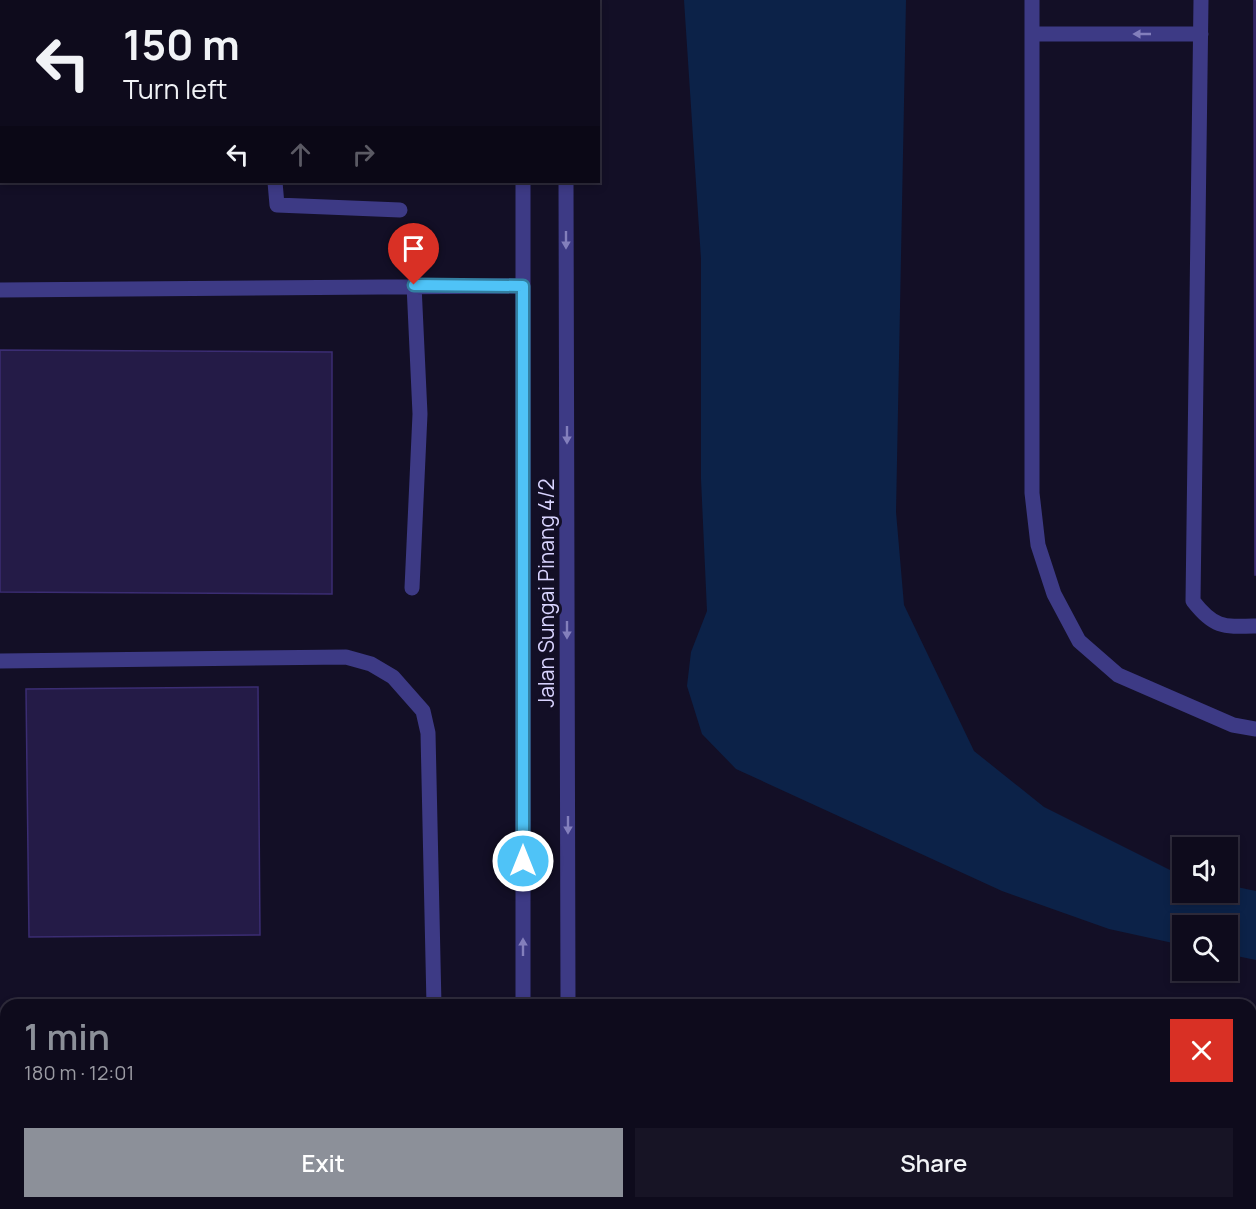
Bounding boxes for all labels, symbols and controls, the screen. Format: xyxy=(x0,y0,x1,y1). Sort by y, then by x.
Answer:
text: 150 m xyxy=(123,15,240,73)
icon: left xyxy=(24,24,102,102)
one-way arrow xyxy=(1133,29,1152,39)
text: Turn left xyxy=(123,70,227,107)
icon: left xyxy=(221,138,254,171)
icon: ahead xyxy=(284,138,317,171)
icon: right xyxy=(347,138,380,171)
pin xyxy=(388,223,439,285)
one-way arrow xyxy=(561,230,571,249)
icon: arrive xyxy=(397,232,430,265)
one-way arrow xyxy=(562,425,572,444)
street label: Jalan Sungai Pinang 4/2 xyxy=(532,478,560,708)
one-way arrow xyxy=(562,620,572,639)
one-way arrow xyxy=(563,815,573,834)
position arrow xyxy=(491,829,555,893)
map controls xyxy=(1172,837,1238,981)
button: sound xyxy=(1172,837,1238,903)
button: search xyxy=(1172,915,1238,981)
one-way arrow xyxy=(518,937,528,956)
text: 1 min xyxy=(24,1012,110,1061)
button: close xyxy=(1170,1019,1233,1082)
text: 180 m · 12:01 xyxy=(24,1059,134,1086)
button: Exit xyxy=(24,1128,623,1197)
button: Share xyxy=(635,1128,1233,1197)

